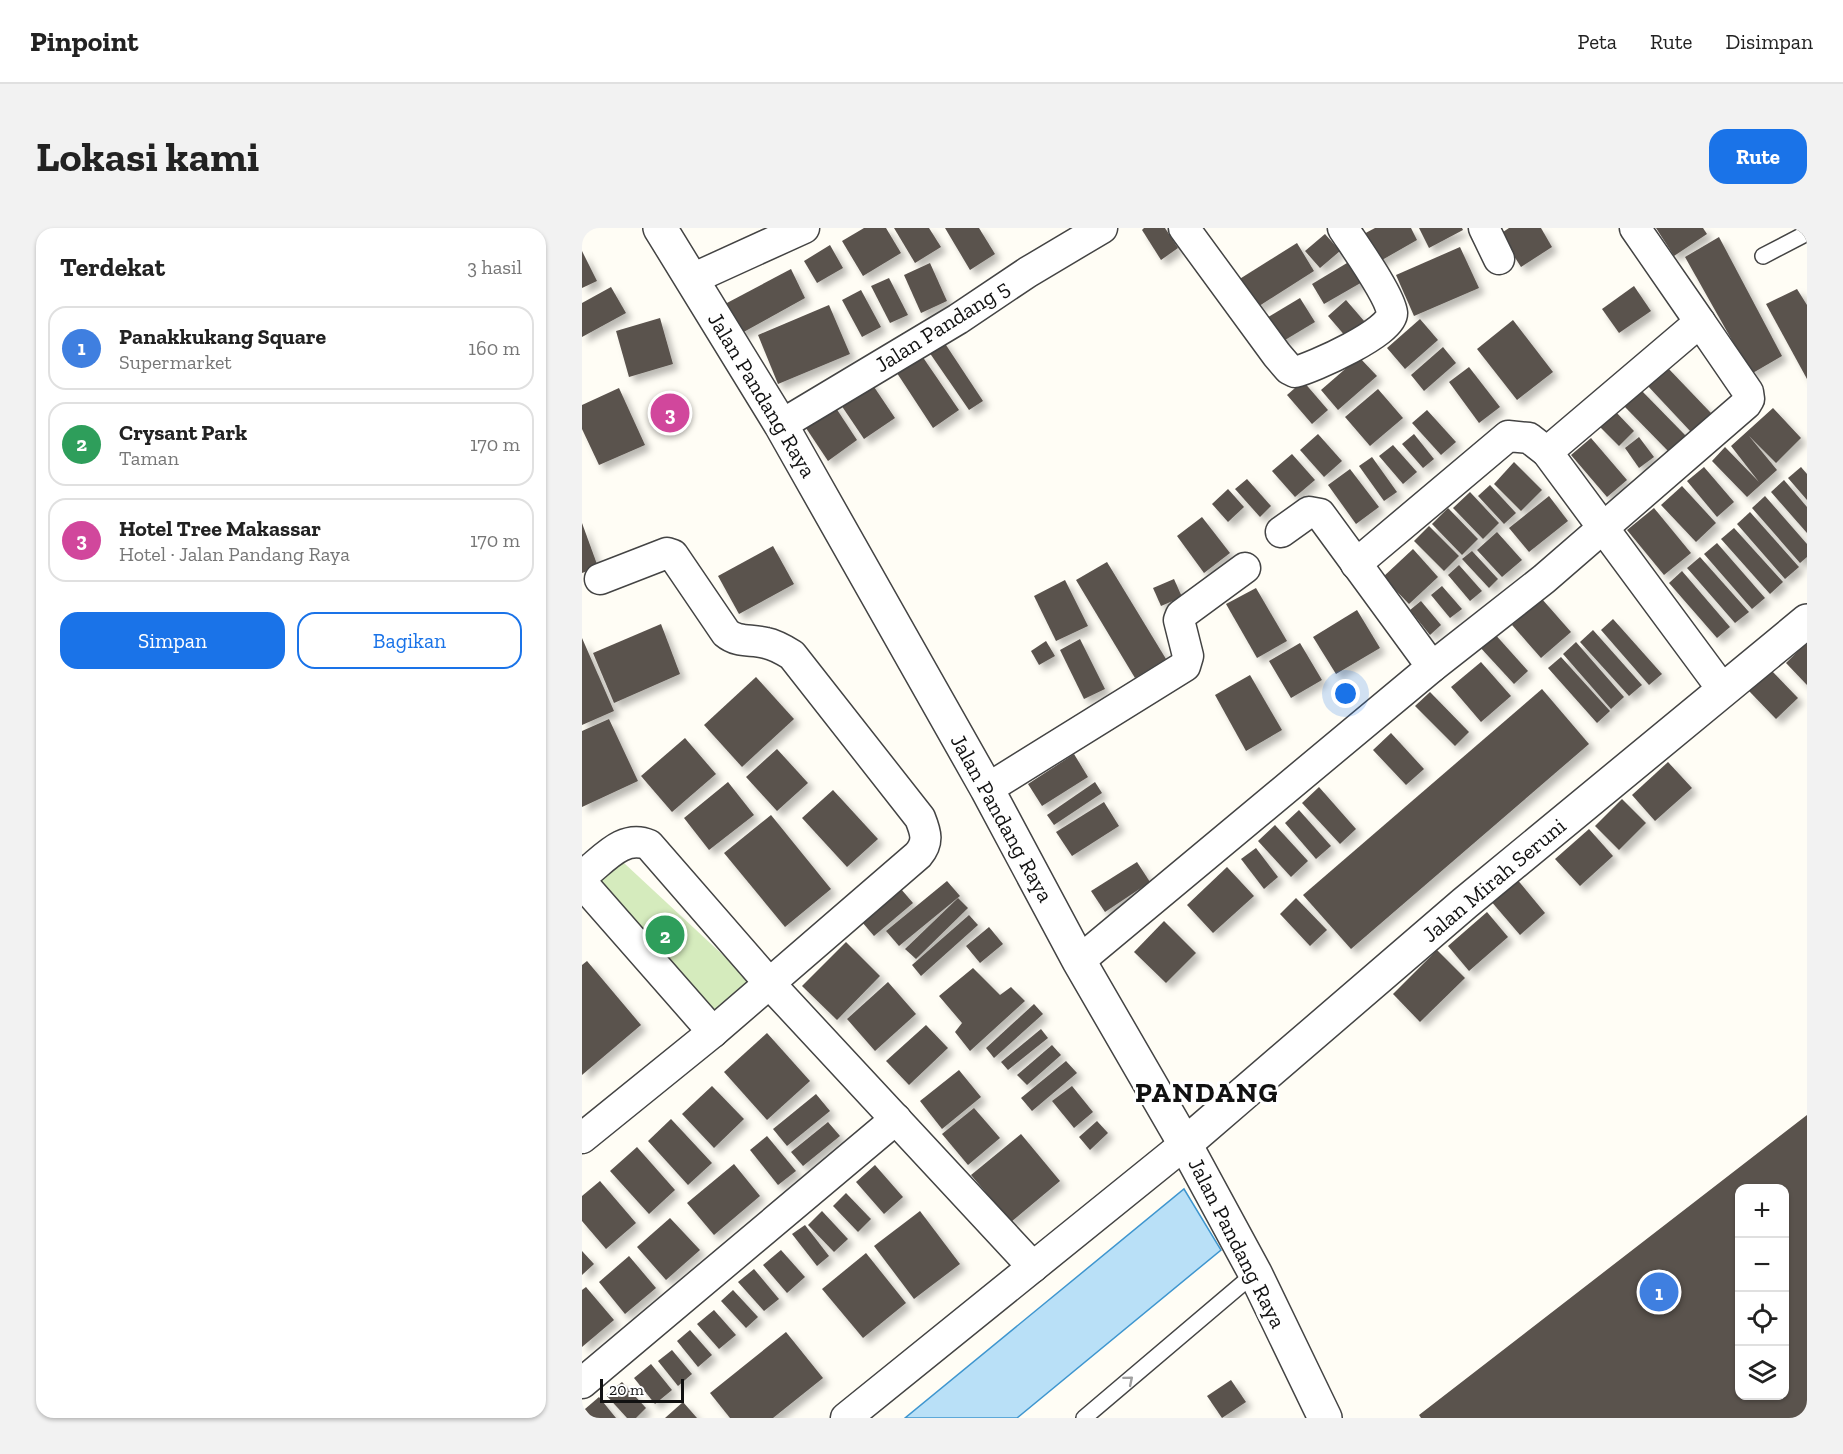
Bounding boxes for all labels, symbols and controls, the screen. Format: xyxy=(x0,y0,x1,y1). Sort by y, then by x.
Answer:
text: Pinpoint xyxy=(30,25,138,58)
text: Peta xyxy=(1578,29,1617,54)
text: Rute xyxy=(1650,29,1692,54)
text: Disimpan xyxy=(1725,29,1813,54)
button: Rute xyxy=(1709,129,1807,184)
text: Lokasi kami xyxy=(36,131,259,182)
text: Terdekat xyxy=(60,251,165,283)
text: 3 hasil xyxy=(467,255,522,279)
street label: Jalan Pandang 5 xyxy=(870,274,1014,378)
street label: Jalan Pandang Raya xyxy=(702,308,822,483)
text: Panakkukang Square xyxy=(119,323,326,350)
text: 1 xyxy=(77,336,86,360)
text: 160 m xyxy=(468,336,520,360)
text: Supermarket xyxy=(119,350,232,374)
pin: 3 xyxy=(650,390,689,435)
text: Crysant Park xyxy=(119,419,247,446)
text: 2 xyxy=(76,432,87,456)
text: 170 m xyxy=(470,432,520,456)
text: Taman xyxy=(119,446,179,470)
text: Hotel Tree Makassar xyxy=(119,515,321,542)
text: 3 xyxy=(76,528,87,552)
text: 170 m xyxy=(470,528,520,552)
text: Hotel · Jalan Pandang Raya xyxy=(119,542,350,566)
button: Simpan xyxy=(60,612,285,669)
button: Bagikan xyxy=(297,612,522,669)
your location xyxy=(1331,679,1360,708)
street label: Jalan Pandang Raya xyxy=(945,729,1060,907)
street label: Jalan Mirah Seruni xyxy=(1417,812,1571,948)
pin: 2 xyxy=(646,912,685,958)
district label: PANDANG xyxy=(1135,1076,1279,1109)
street label: Jalan Pandang Raya xyxy=(1182,1153,1292,1333)
map controls xyxy=(1735,1184,1789,1400)
button: + xyxy=(1735,1184,1789,1238)
button: − xyxy=(1735,1238,1789,1292)
pin: 1 xyxy=(1640,1270,1678,1314)
button: locate xyxy=(1735,1292,1789,1346)
button: layers xyxy=(1735,1346,1789,1400)
scale bar xyxy=(600,1376,684,1404)
one-way arrow xyxy=(1122,1376,1133,1387)
text: 20 m xyxy=(609,1380,644,1399)

